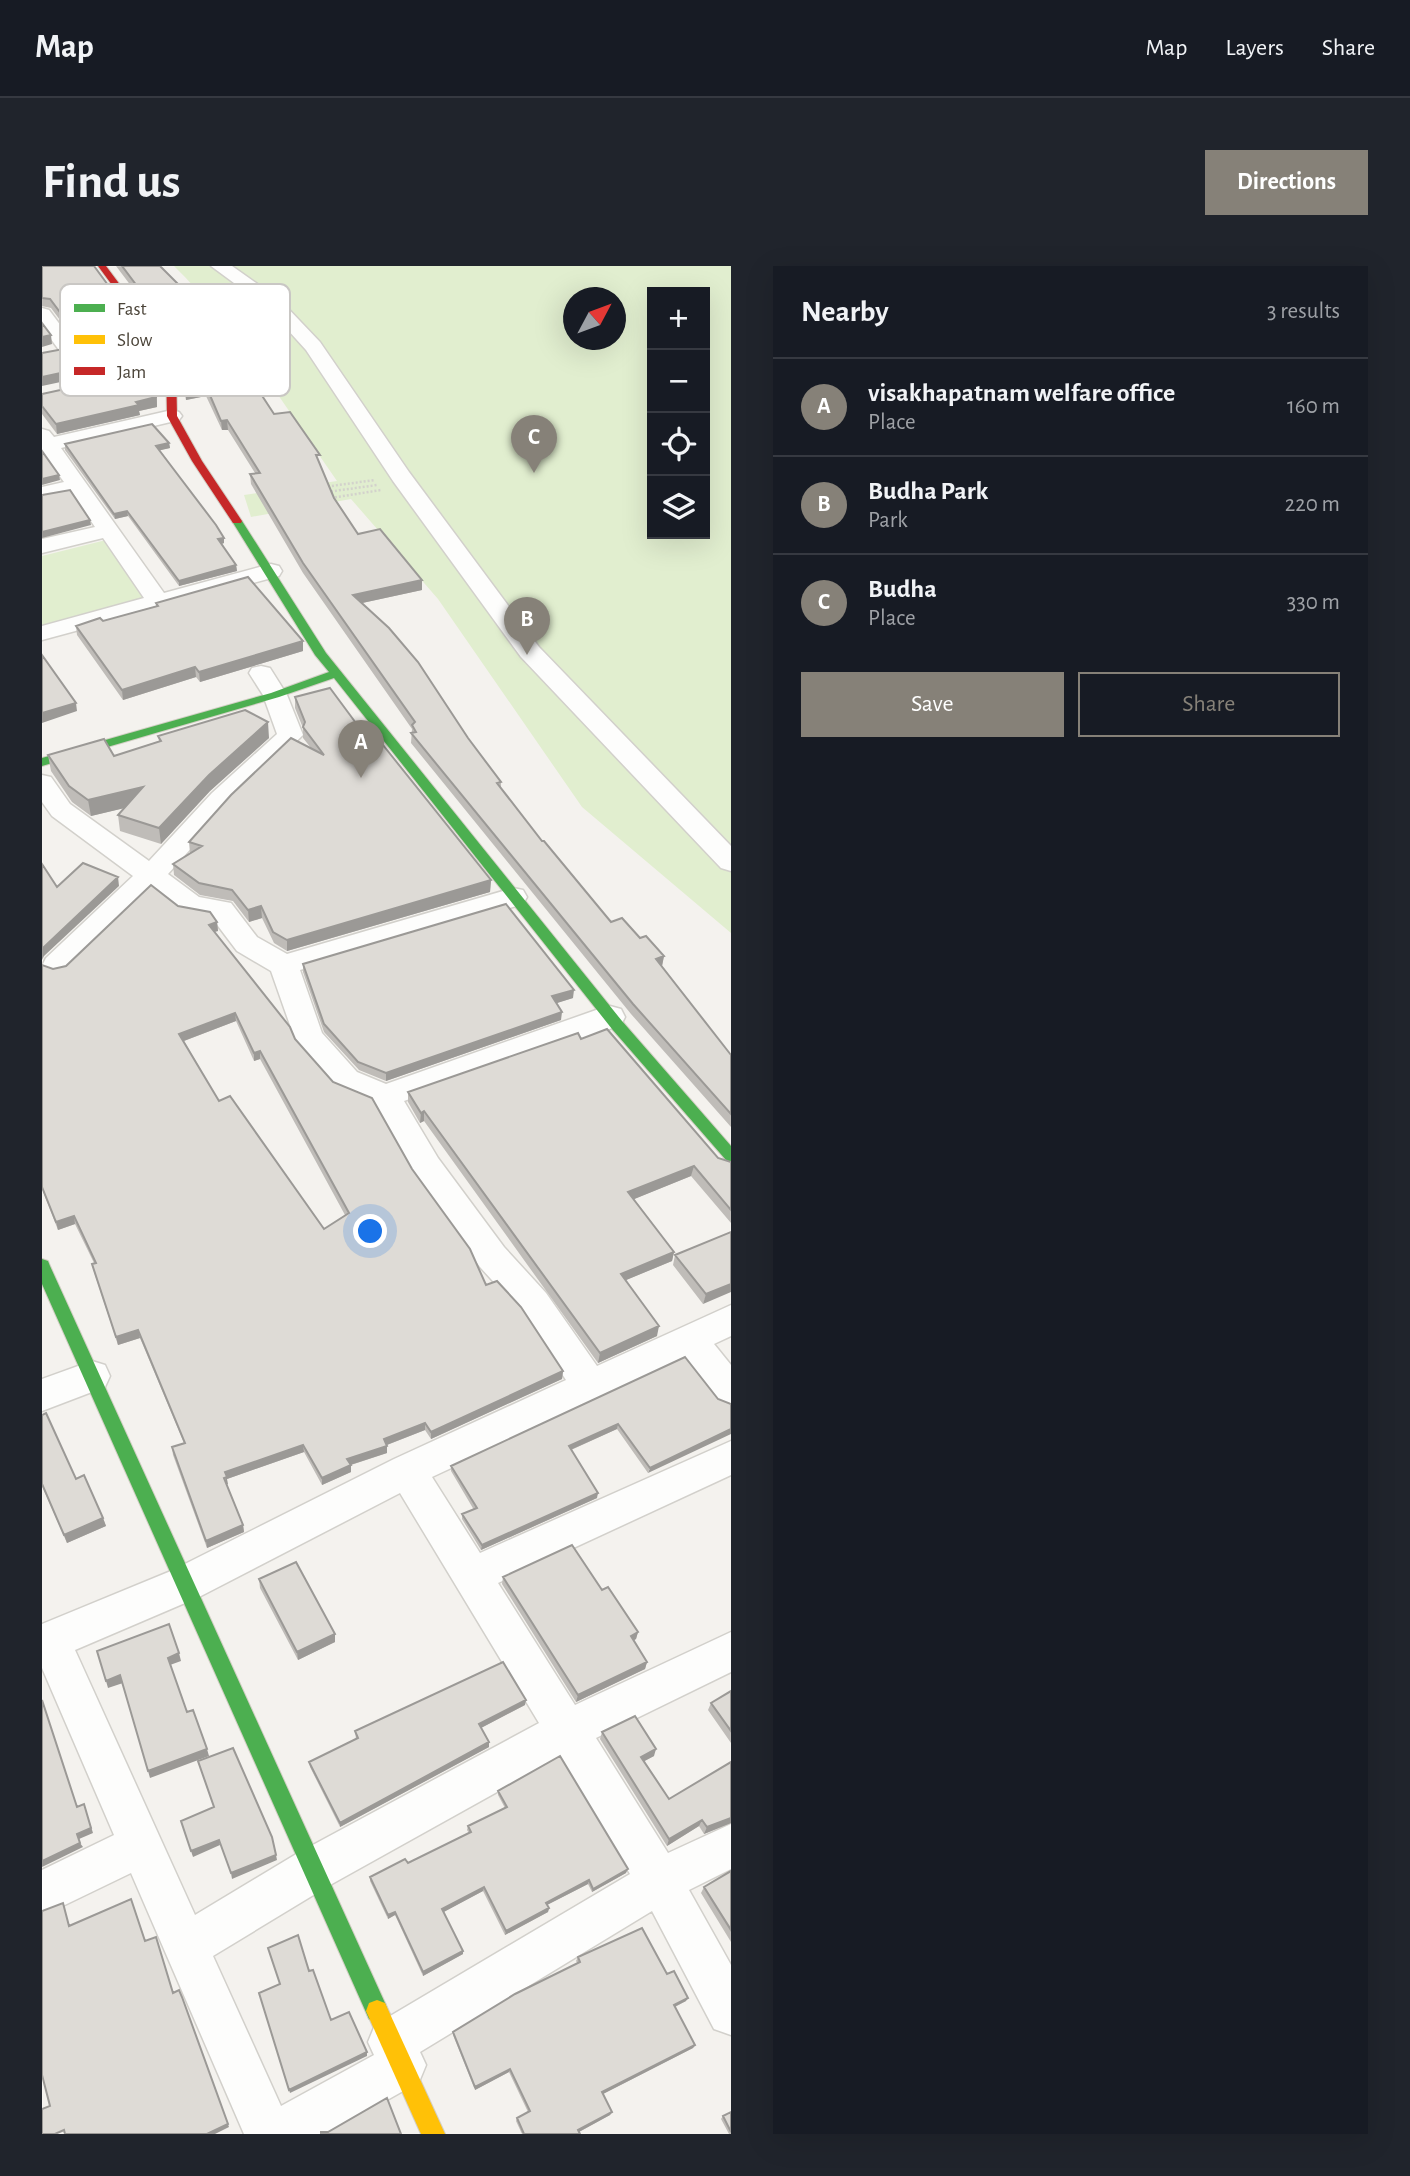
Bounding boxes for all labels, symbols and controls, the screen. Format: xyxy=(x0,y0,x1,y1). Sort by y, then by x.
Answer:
text: Map xyxy=(35,31,94,64)
text: Map xyxy=(1145,36,1187,60)
text: Layers xyxy=(1225,36,1284,60)
text: Share xyxy=(1322,36,1375,60)
button: Directions xyxy=(1205,150,1368,215)
text: Find us xyxy=(42,158,181,207)
legend xyxy=(60,284,290,396)
north arrow xyxy=(563,287,626,350)
map controls xyxy=(647,287,710,539)
button: + xyxy=(647,287,710,350)
text: Nearby xyxy=(801,297,889,327)
text: Fast xyxy=(117,300,147,319)
text: 3 results xyxy=(1267,300,1340,323)
text: Slow xyxy=(117,331,153,350)
button: − xyxy=(647,350,710,413)
text: Jam xyxy=(117,363,146,382)
text: visakhapatnam welfare office xyxy=(868,380,1175,406)
text: A xyxy=(817,395,831,418)
text: 160 m xyxy=(1287,395,1340,418)
text: Place xyxy=(868,411,916,434)
button: locate xyxy=(647,413,710,476)
pin: C xyxy=(511,415,557,473)
button: layers xyxy=(647,476,710,539)
text: Budha Park xyxy=(868,478,988,504)
text: B xyxy=(817,493,831,516)
text: 220 m xyxy=(1285,493,1340,516)
text: Park xyxy=(868,509,908,532)
text: Budha xyxy=(868,576,937,602)
text: C xyxy=(818,591,830,614)
text: 330 m xyxy=(1287,591,1340,614)
pin: B xyxy=(504,597,550,655)
text: Place xyxy=(868,607,916,630)
button: Save xyxy=(801,672,1064,737)
button: Share xyxy=(1078,672,1340,737)
pin: A xyxy=(338,720,384,778)
your location xyxy=(353,1214,387,1248)

